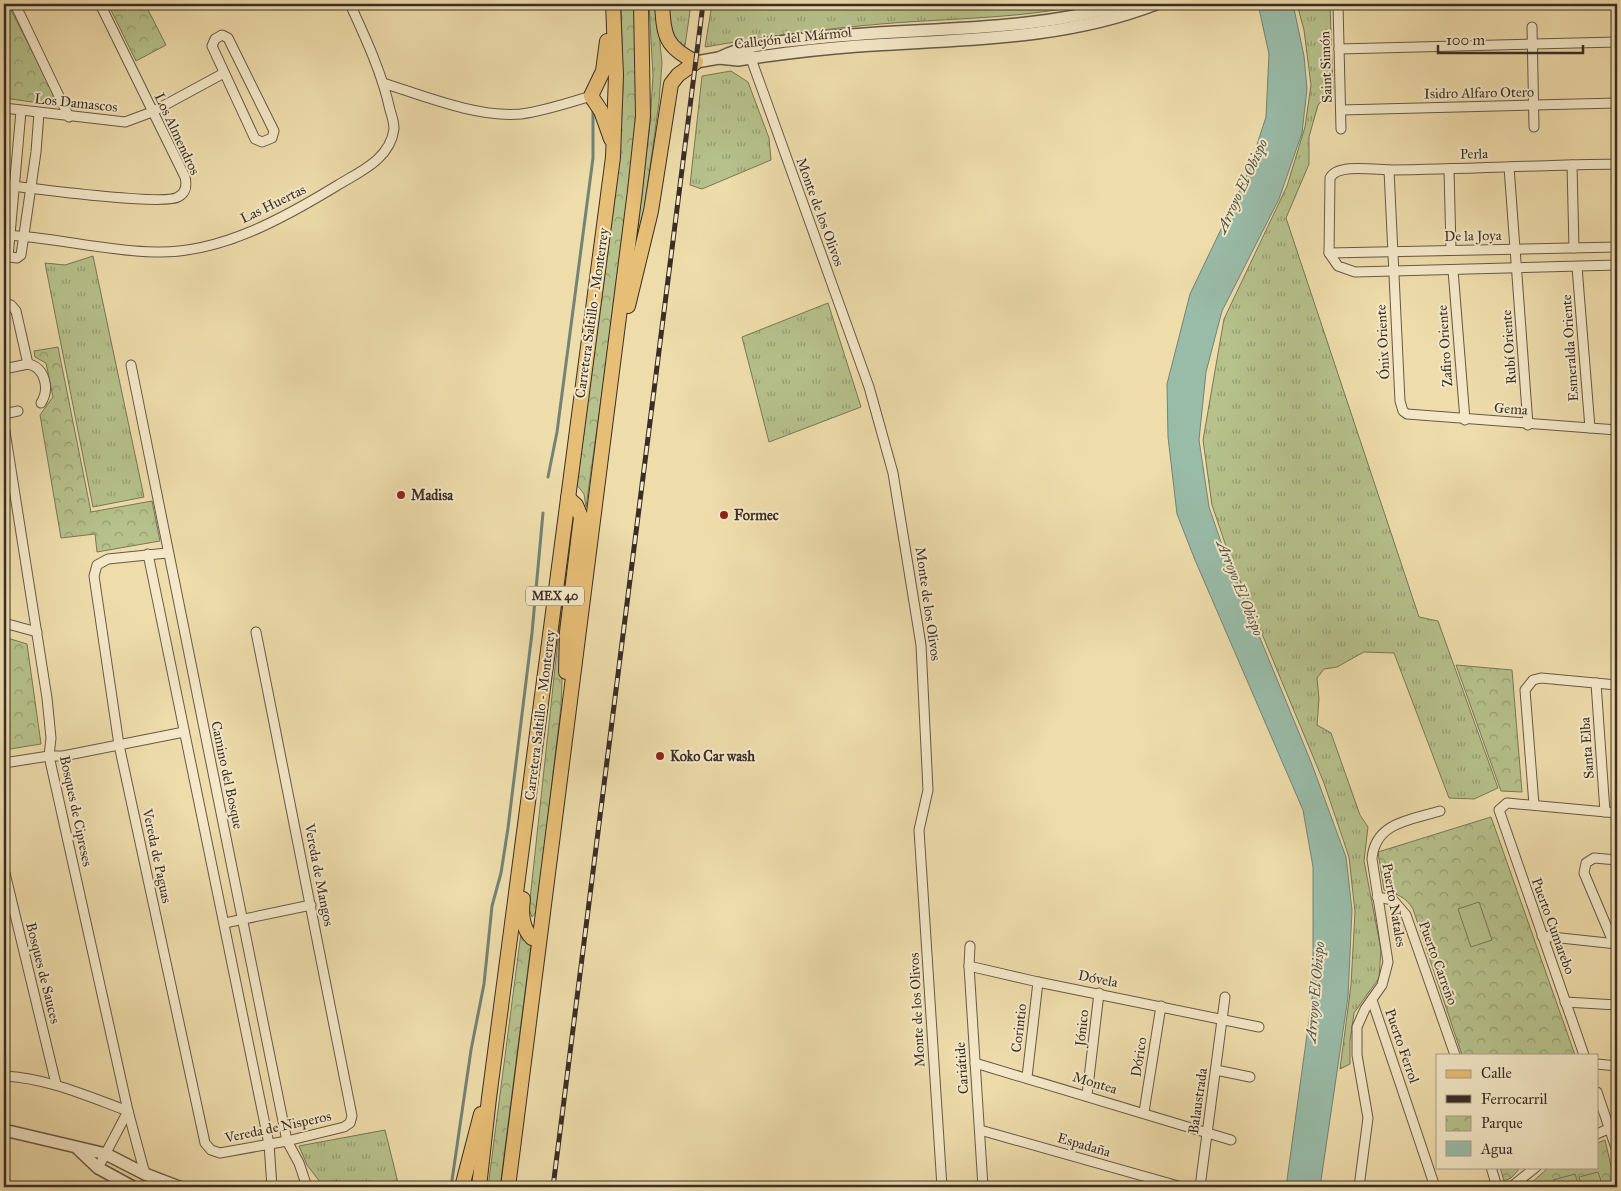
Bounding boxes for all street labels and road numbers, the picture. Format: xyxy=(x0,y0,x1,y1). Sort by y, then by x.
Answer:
street label: Callejón del Mármol xyxy=(734,23,853,53)
street label: Saint Simón xyxy=(1316,30,1336,103)
street label: Isidro Alfaro Otero xyxy=(1424,84,1534,102)
street label: Los Damascos xyxy=(34,90,118,116)
street label: Los Almendros xyxy=(151,90,203,178)
street label: Perla xyxy=(1460,145,1488,163)
street label: Monte de los Olivos xyxy=(792,155,848,269)
street label: Las Huertas xyxy=(237,181,309,227)
street label: Carretera Saltillo - Monterrey xyxy=(572,226,612,399)
street label: De la Joya xyxy=(1444,227,1502,246)
street label: Esmeralda Oriente xyxy=(1558,294,1582,402)
street label: Ónix Oriente xyxy=(1371,304,1393,380)
street label: Zafiro Oriente xyxy=(1434,304,1456,387)
street label: Rubí Oriente xyxy=(1498,309,1520,385)
street label: Gema xyxy=(1494,399,1529,419)
street label: Monte de los Olivos xyxy=(912,546,944,662)
road number: MEX 40 xyxy=(526,586,584,606)
street label: Carretera Saltillo - Monterrey xyxy=(521,628,559,801)
street label: Santa Elba xyxy=(1576,716,1598,779)
street label: Camino del Bosque xyxy=(206,719,247,831)
street label: Bosques de Cipreses xyxy=(55,754,96,868)
street label: Vereda de Paguas xyxy=(138,806,175,905)
street label: Vereda de Mangos xyxy=(301,821,337,928)
street label: Puerto Natales xyxy=(1378,862,1410,948)
street label: Puerto Cumarebo xyxy=(1528,875,1578,977)
street label: Puerto Carreño xyxy=(1415,919,1461,1007)
street label: Bosques de Sauces xyxy=(21,921,64,1026)
street label: Monte de los Olivos xyxy=(906,952,928,1068)
street label: Dóvela xyxy=(1077,967,1119,991)
street label: Corintio xyxy=(1008,1003,1030,1053)
street label: Puerto Ferrol xyxy=(1381,1007,1423,1086)
street label: Jónico xyxy=(1071,1009,1093,1049)
street label: Dórico xyxy=(1127,1036,1151,1078)
street label: Cariátide xyxy=(952,1041,972,1095)
street label: Balaustrada xyxy=(1185,1067,1211,1135)
street label: Montea xyxy=(1071,1068,1119,1098)
street label: Vereda de Nisperos xyxy=(222,1107,333,1147)
street label: Espadaña xyxy=(1055,1129,1113,1161)

